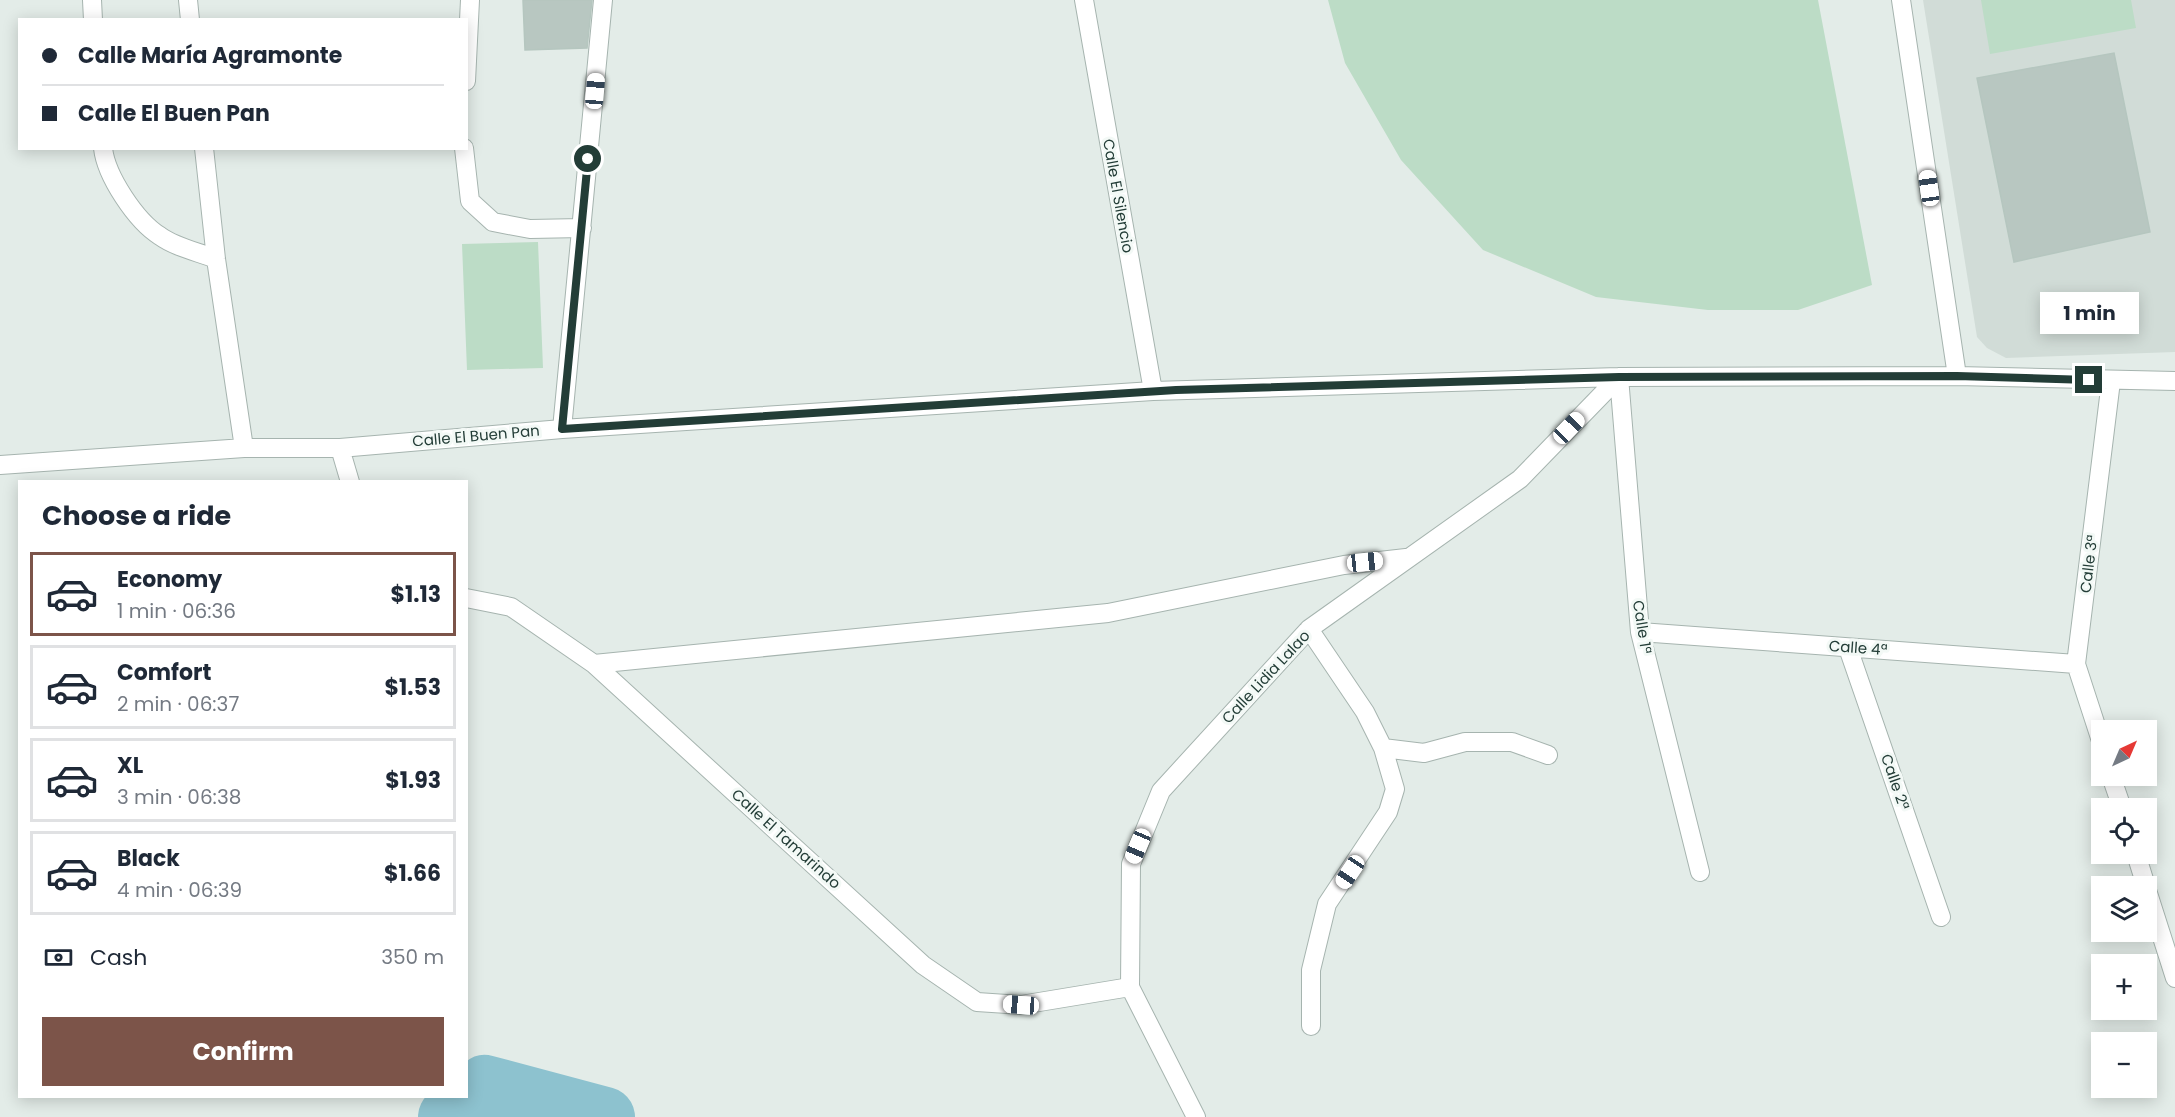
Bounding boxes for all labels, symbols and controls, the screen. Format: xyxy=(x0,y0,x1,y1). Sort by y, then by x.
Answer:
text: Calle María Agramonte xyxy=(78,40,342,71)
car xyxy=(584,72,606,110)
text: Calle El Buen Pan xyxy=(78,98,270,129)
street label: Calle El Silencio xyxy=(1098,137,1139,255)
route start xyxy=(574,145,601,172)
car xyxy=(1918,169,1940,207)
callout: 1 min xyxy=(2040,293,2138,335)
text: 1 min xyxy=(2063,299,2116,327)
route end xyxy=(2075,366,2102,393)
car xyxy=(1550,409,1588,447)
street label: Calle El Buen Pan xyxy=(411,419,541,452)
text: Choose a ride xyxy=(42,497,231,534)
street label: Calle 3ª xyxy=(2075,534,2102,594)
car xyxy=(1346,551,1384,573)
text: Economy xyxy=(117,564,222,595)
icon: car xyxy=(45,567,99,621)
text: $1.13 xyxy=(390,579,441,610)
text: 1 min · 06:36 xyxy=(117,597,236,625)
street label: Calle 1ª xyxy=(1628,599,1657,655)
street label: Calle Lidia Lalao xyxy=(1217,625,1314,728)
street label: Calle 4ª xyxy=(1828,635,1888,660)
text: Comfort xyxy=(117,657,211,688)
icon: car xyxy=(45,660,99,714)
text: $1.53 xyxy=(384,672,441,703)
text: 2 min · 06:37 xyxy=(117,690,239,718)
north arrow xyxy=(2091,720,2157,786)
map controls xyxy=(2091,720,2157,1098)
text: XL xyxy=(117,750,143,781)
street label: Calle 2ª xyxy=(1876,751,1915,813)
icon: car xyxy=(45,753,99,807)
text: $1.93 xyxy=(385,765,441,796)
text: 3 min · 06:38 xyxy=(117,783,241,811)
street label: Calle El Tamarindo xyxy=(727,784,845,893)
button: locate xyxy=(2091,798,2157,864)
car xyxy=(1123,826,1153,866)
text: Black xyxy=(117,843,180,874)
icon: car xyxy=(45,846,99,900)
car xyxy=(1332,852,1368,892)
text: $1.66 xyxy=(384,858,441,889)
text: 4 min · 06:39 xyxy=(117,876,242,904)
button: layers xyxy=(2091,876,2157,942)
icon: cash xyxy=(42,941,75,974)
text: Cash xyxy=(90,942,147,973)
text: 350 m xyxy=(381,943,444,971)
button: + xyxy=(2091,954,2157,1020)
car xyxy=(1002,995,1040,1015)
button: Confirm xyxy=(42,1017,444,1086)
button: − xyxy=(2091,1032,2157,1098)

